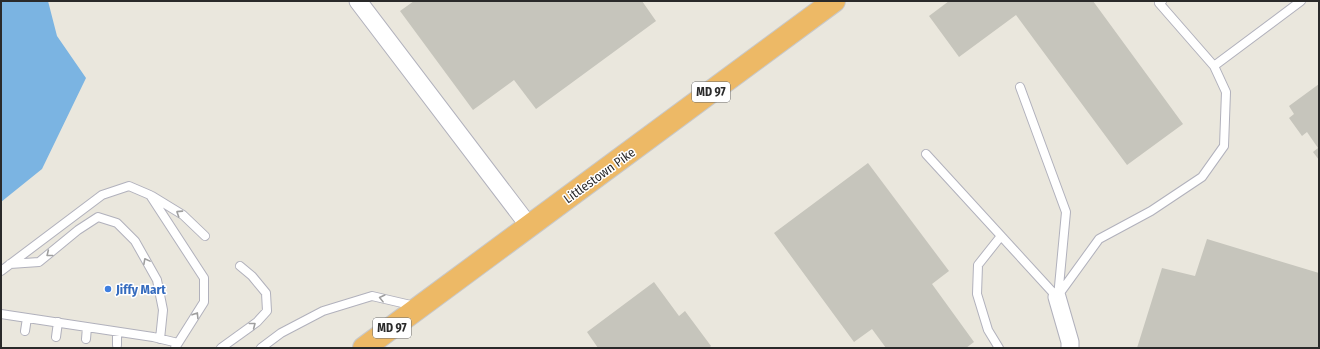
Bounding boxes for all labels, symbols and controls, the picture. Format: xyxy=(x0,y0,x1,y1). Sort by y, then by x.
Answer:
road number: MD 97 xyxy=(692,82,730,102)
street label: Littlestown Pike xyxy=(561,144,638,206)
one-way arrow xyxy=(177,211,184,218)
one-way arrow xyxy=(46,250,53,257)
one-way arrow xyxy=(144,258,151,265)
place label: Jiffy Mart xyxy=(115,282,166,297)
marker: Jiffy Mart xyxy=(103,284,113,294)
one-way arrow xyxy=(378,294,385,303)
one-way arrow xyxy=(191,312,198,319)
road number: MD 97 xyxy=(373,318,411,338)
one-way arrow xyxy=(248,322,255,329)

